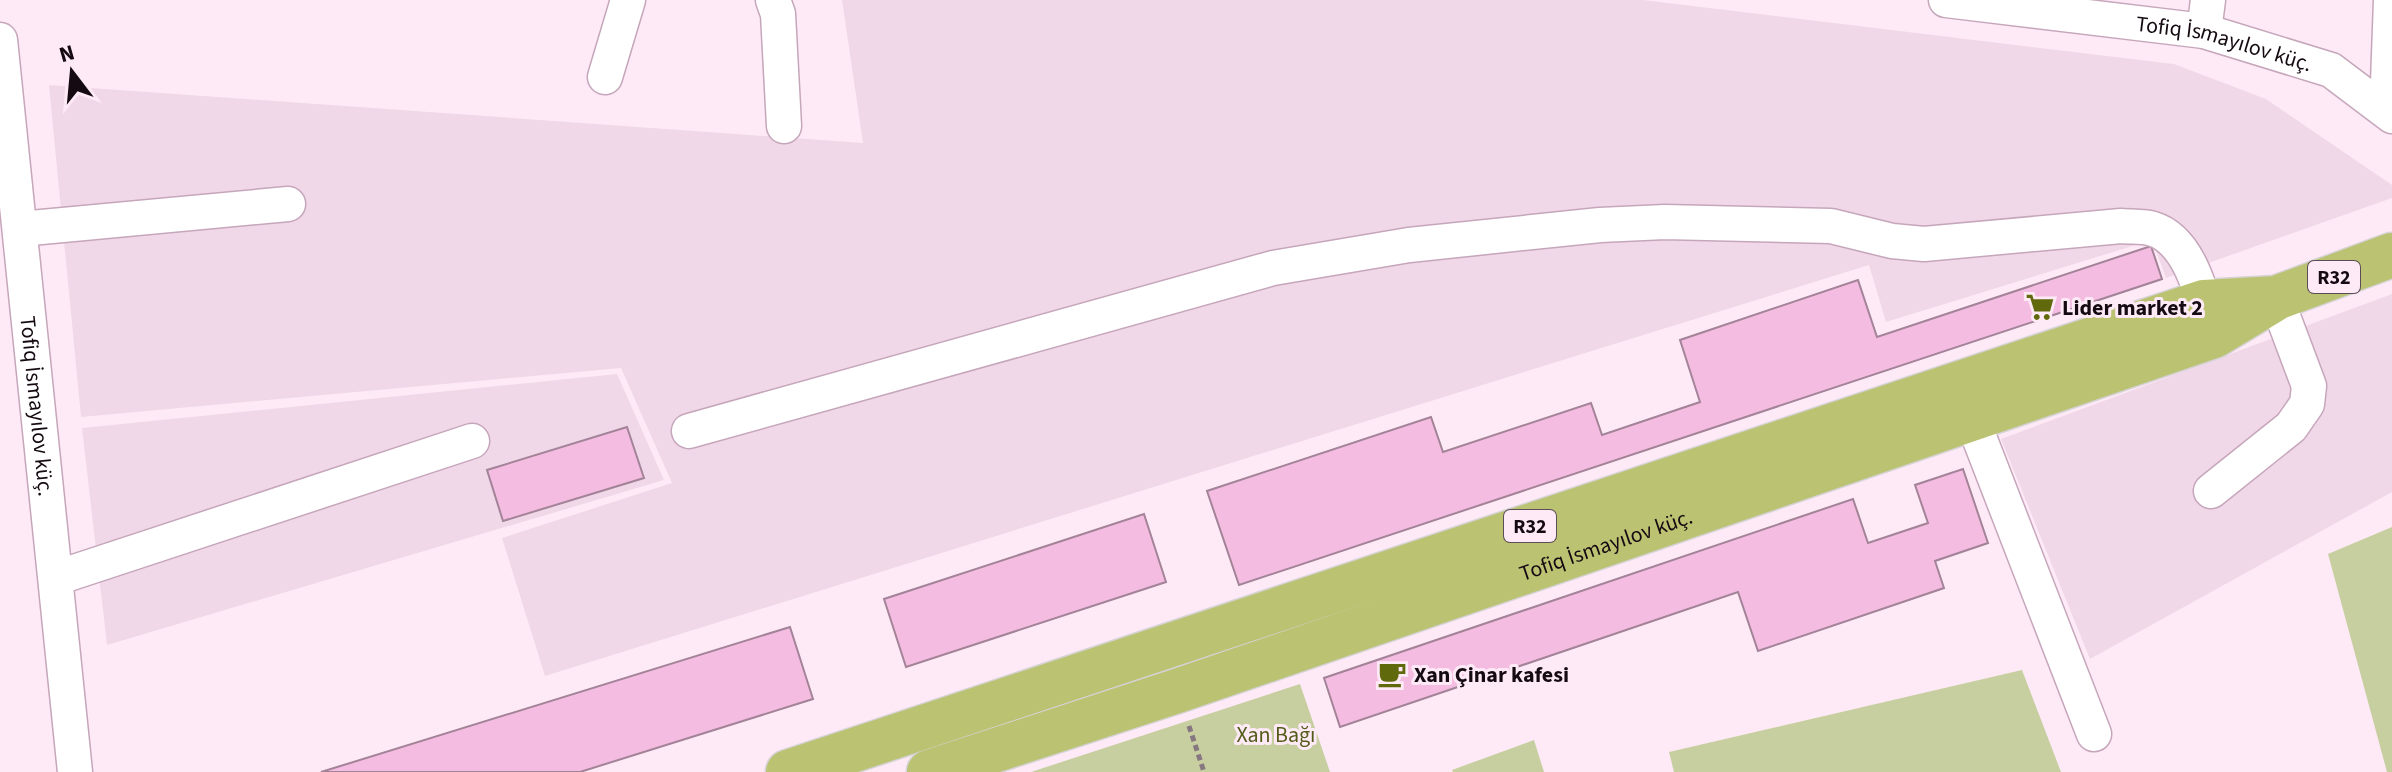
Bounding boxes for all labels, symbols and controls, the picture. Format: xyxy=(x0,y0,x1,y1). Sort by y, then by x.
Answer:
street label: Tofiq İsmayılov küç. xyxy=(2134,8,2316,80)
north arrow xyxy=(32,32,112,112)
text: N xyxy=(55,36,78,71)
road number: R32 xyxy=(2308,261,2360,293)
supermarket icon: Lider market 2 xyxy=(2025,292,2055,322)
place label: Lider market 2 xyxy=(2062,292,2203,324)
street label: Tofiq İsmayılov küç. xyxy=(11,315,62,498)
street label: Tofiq İsmayılov küç. xyxy=(1515,501,1697,590)
road number: R32 xyxy=(1504,510,1556,542)
cafe icon: Xan Çinar kafesi xyxy=(1377,659,1407,689)
place label: Xan Çinar kafesi xyxy=(1414,659,1569,691)
park label: Xan Bağı xyxy=(1236,719,1316,751)

